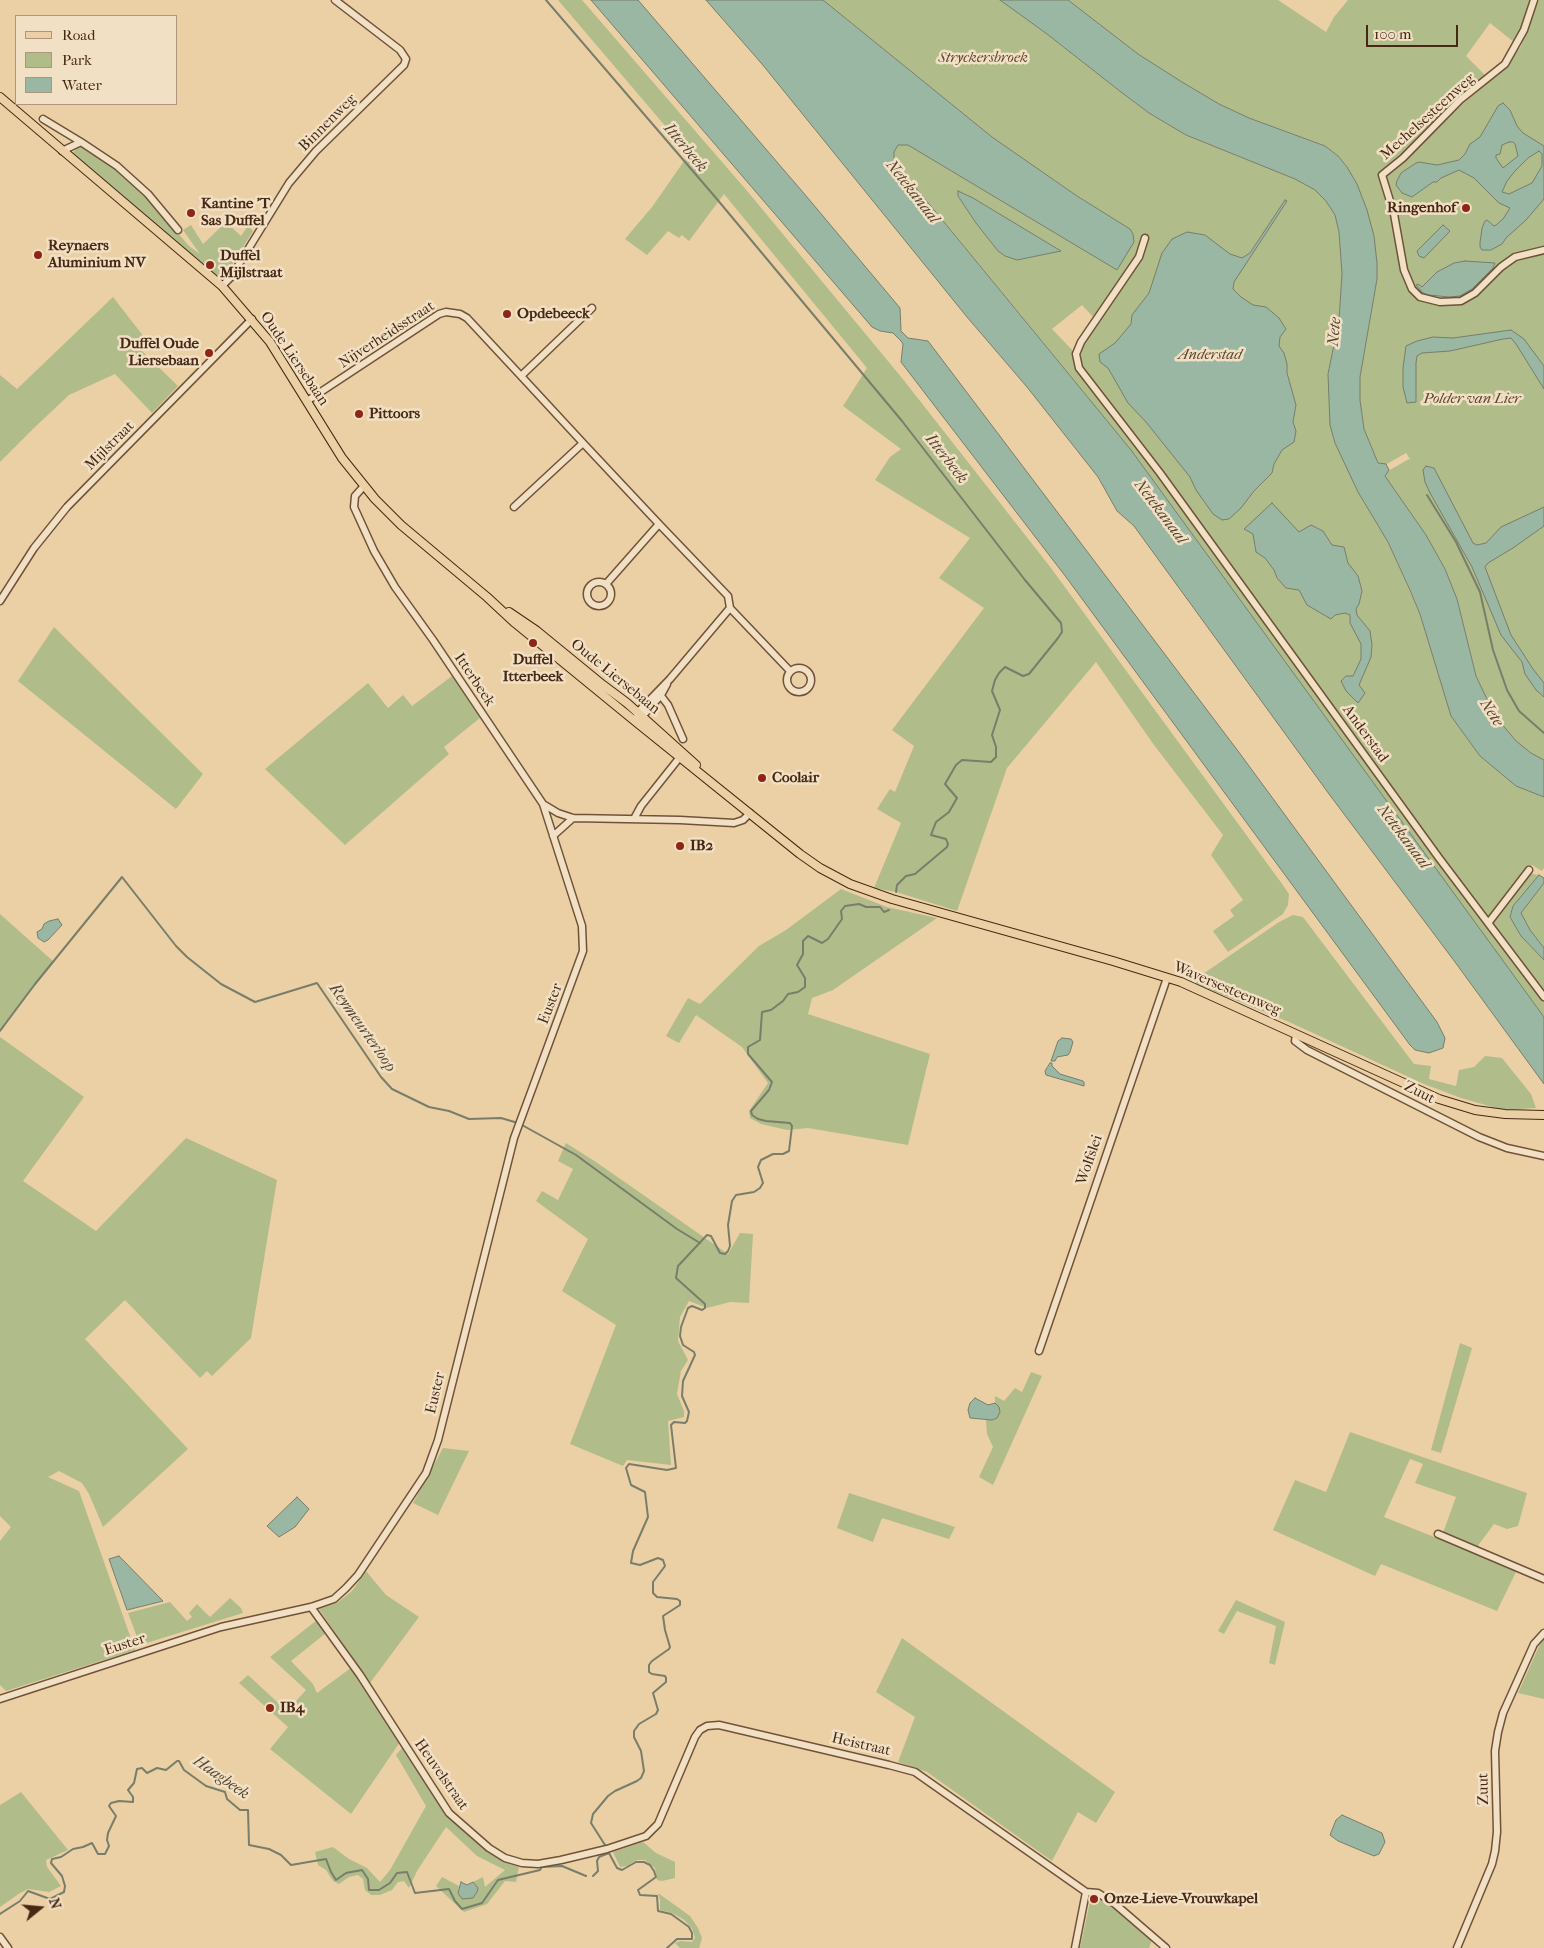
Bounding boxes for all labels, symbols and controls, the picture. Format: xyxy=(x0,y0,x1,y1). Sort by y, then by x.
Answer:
legend xyxy=(15,15,178,105)
scale bar xyxy=(1369,15,1462,47)
text: 100 m xyxy=(1374,25,1412,43)
text: Road xyxy=(62,26,95,44)
park label: Stryckersbroek xyxy=(938,49,1028,67)
text: Park xyxy=(62,51,92,69)
street label: Mechelsesteenweg xyxy=(1377,70,1479,164)
text: Water xyxy=(62,76,102,94)
street label: Binnenweg xyxy=(296,91,360,155)
water label: Itterbeek xyxy=(659,120,711,176)
water label: Netekanaal xyxy=(881,156,943,228)
place label: Kantine 'T Sas Duffel xyxy=(201,195,270,230)
place label: Ringenhof xyxy=(1387,199,1456,217)
marker: Ringenhof xyxy=(1460,202,1472,214)
marker: Kantine 'T Sas Duffel xyxy=(185,207,197,219)
place label: Reynaers Aluminium NV xyxy=(48,237,146,272)
place label: Duffel Mijlstraat xyxy=(220,247,283,282)
marker: Reynaers Aluminium NV xyxy=(32,249,44,261)
marker: Duffel Mijlstraat xyxy=(204,259,216,271)
street label: Nijverheidsstraat xyxy=(336,297,438,373)
place label: Opdebeeck xyxy=(517,305,590,323)
marker: Opdebeeck xyxy=(501,308,513,320)
street label: Oude Liersebaan xyxy=(256,309,332,409)
water label: Nete xyxy=(1324,317,1346,347)
place label: Duffel Oude Liersebaan xyxy=(120,335,199,370)
park label: Anderstad xyxy=(1178,346,1242,364)
marker: Duffel Oude Liersebaan xyxy=(203,347,215,359)
park label: Polder van Lier xyxy=(1423,390,1521,408)
place label: Pittoors xyxy=(369,405,420,423)
marker: Pittoors xyxy=(353,408,365,420)
street label: Mijlstraat xyxy=(82,418,138,474)
water label: Itterbeek xyxy=(921,430,971,488)
water label: Netekanaal xyxy=(1130,476,1190,548)
street label: Oude Liersebaan xyxy=(567,636,663,718)
marker: Duffel Itterbeek xyxy=(527,637,539,649)
street label: Itterbeek xyxy=(450,650,498,710)
place label: Duffel Itterbeek xyxy=(503,651,563,686)
water label: Nete xyxy=(1475,696,1507,730)
street label: Anderstad xyxy=(1338,702,1392,766)
place label: Coolair xyxy=(772,769,819,787)
marker: Coolair xyxy=(756,772,768,784)
water label: Netekanaal xyxy=(1373,801,1433,873)
place label: IB2 xyxy=(690,837,713,855)
marker: IB2 xyxy=(674,840,686,852)
street label: Waversesteenweg xyxy=(1171,958,1283,1020)
water label: Reymeurterloop xyxy=(324,980,400,1076)
street label: Euster xyxy=(535,981,567,1027)
street label: Zuut xyxy=(1401,1078,1437,1108)
street label: Wolfslei xyxy=(1073,1133,1107,1187)
street label: Euster xyxy=(422,1370,450,1416)
street label: Euster xyxy=(102,1630,148,1660)
place label: IB4 xyxy=(280,1699,304,1717)
marker: IB4 xyxy=(264,1702,276,1714)
street label: Heistraat xyxy=(830,1729,892,1761)
street label: Heuvelstraat xyxy=(410,1736,472,1814)
water label: Haagbeek xyxy=(189,1752,253,1804)
street label: Zuut xyxy=(1475,1773,1493,1805)
north arrow xyxy=(15,1883,65,1933)
place label: Onze-Lieve-Vrouwkapel xyxy=(1104,1890,1258,1908)
marker: Onze-Lieve-Vrouwkapel xyxy=(1088,1893,1100,1905)
text: N xyxy=(45,1896,65,1911)

